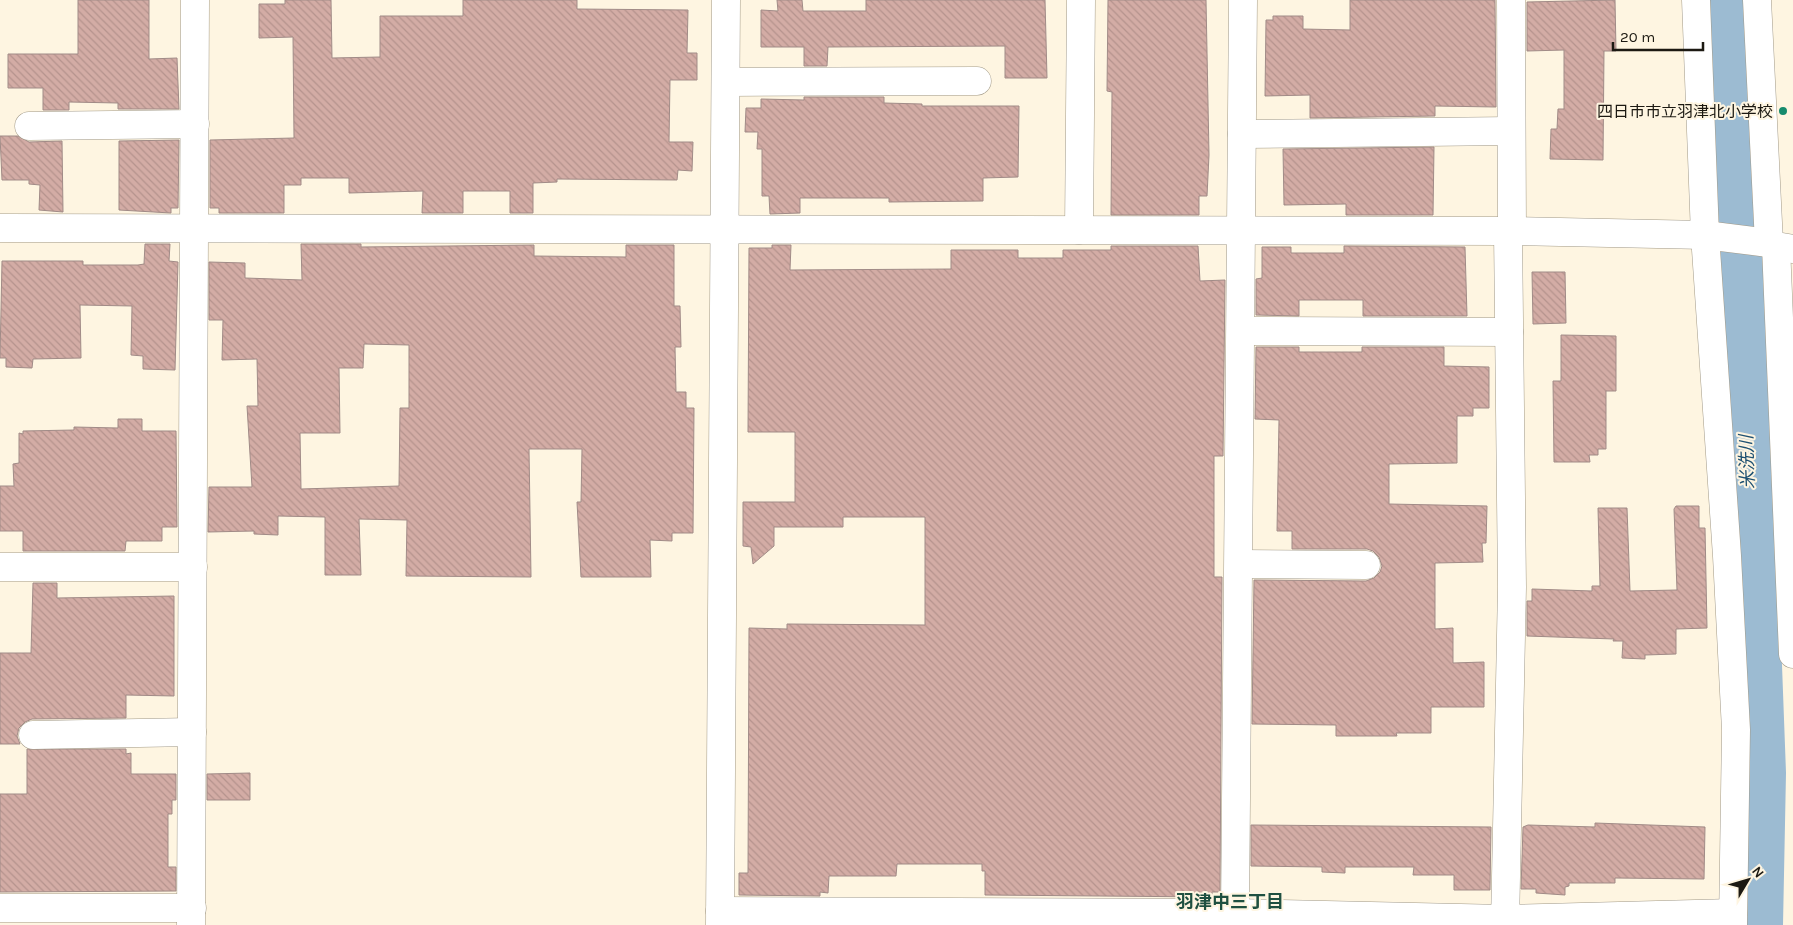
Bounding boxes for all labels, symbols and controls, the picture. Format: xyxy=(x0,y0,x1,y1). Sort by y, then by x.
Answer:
scale bar xyxy=(1613,20,1703,52)
text: 20 m xyxy=(1620,28,1655,46)
place label: 四日市市立羽津北小学校 xyxy=(1597,102,1773,121)
marker: 四日市市立羽津北小学校 xyxy=(1777,105,1789,117)
water label: 米洗川 xyxy=(1735,433,1759,489)
north arrow xyxy=(1723,855,1773,905)
text: N xyxy=(1748,863,1768,881)
district label: 羽津中三丁目 xyxy=(1176,891,1284,913)

